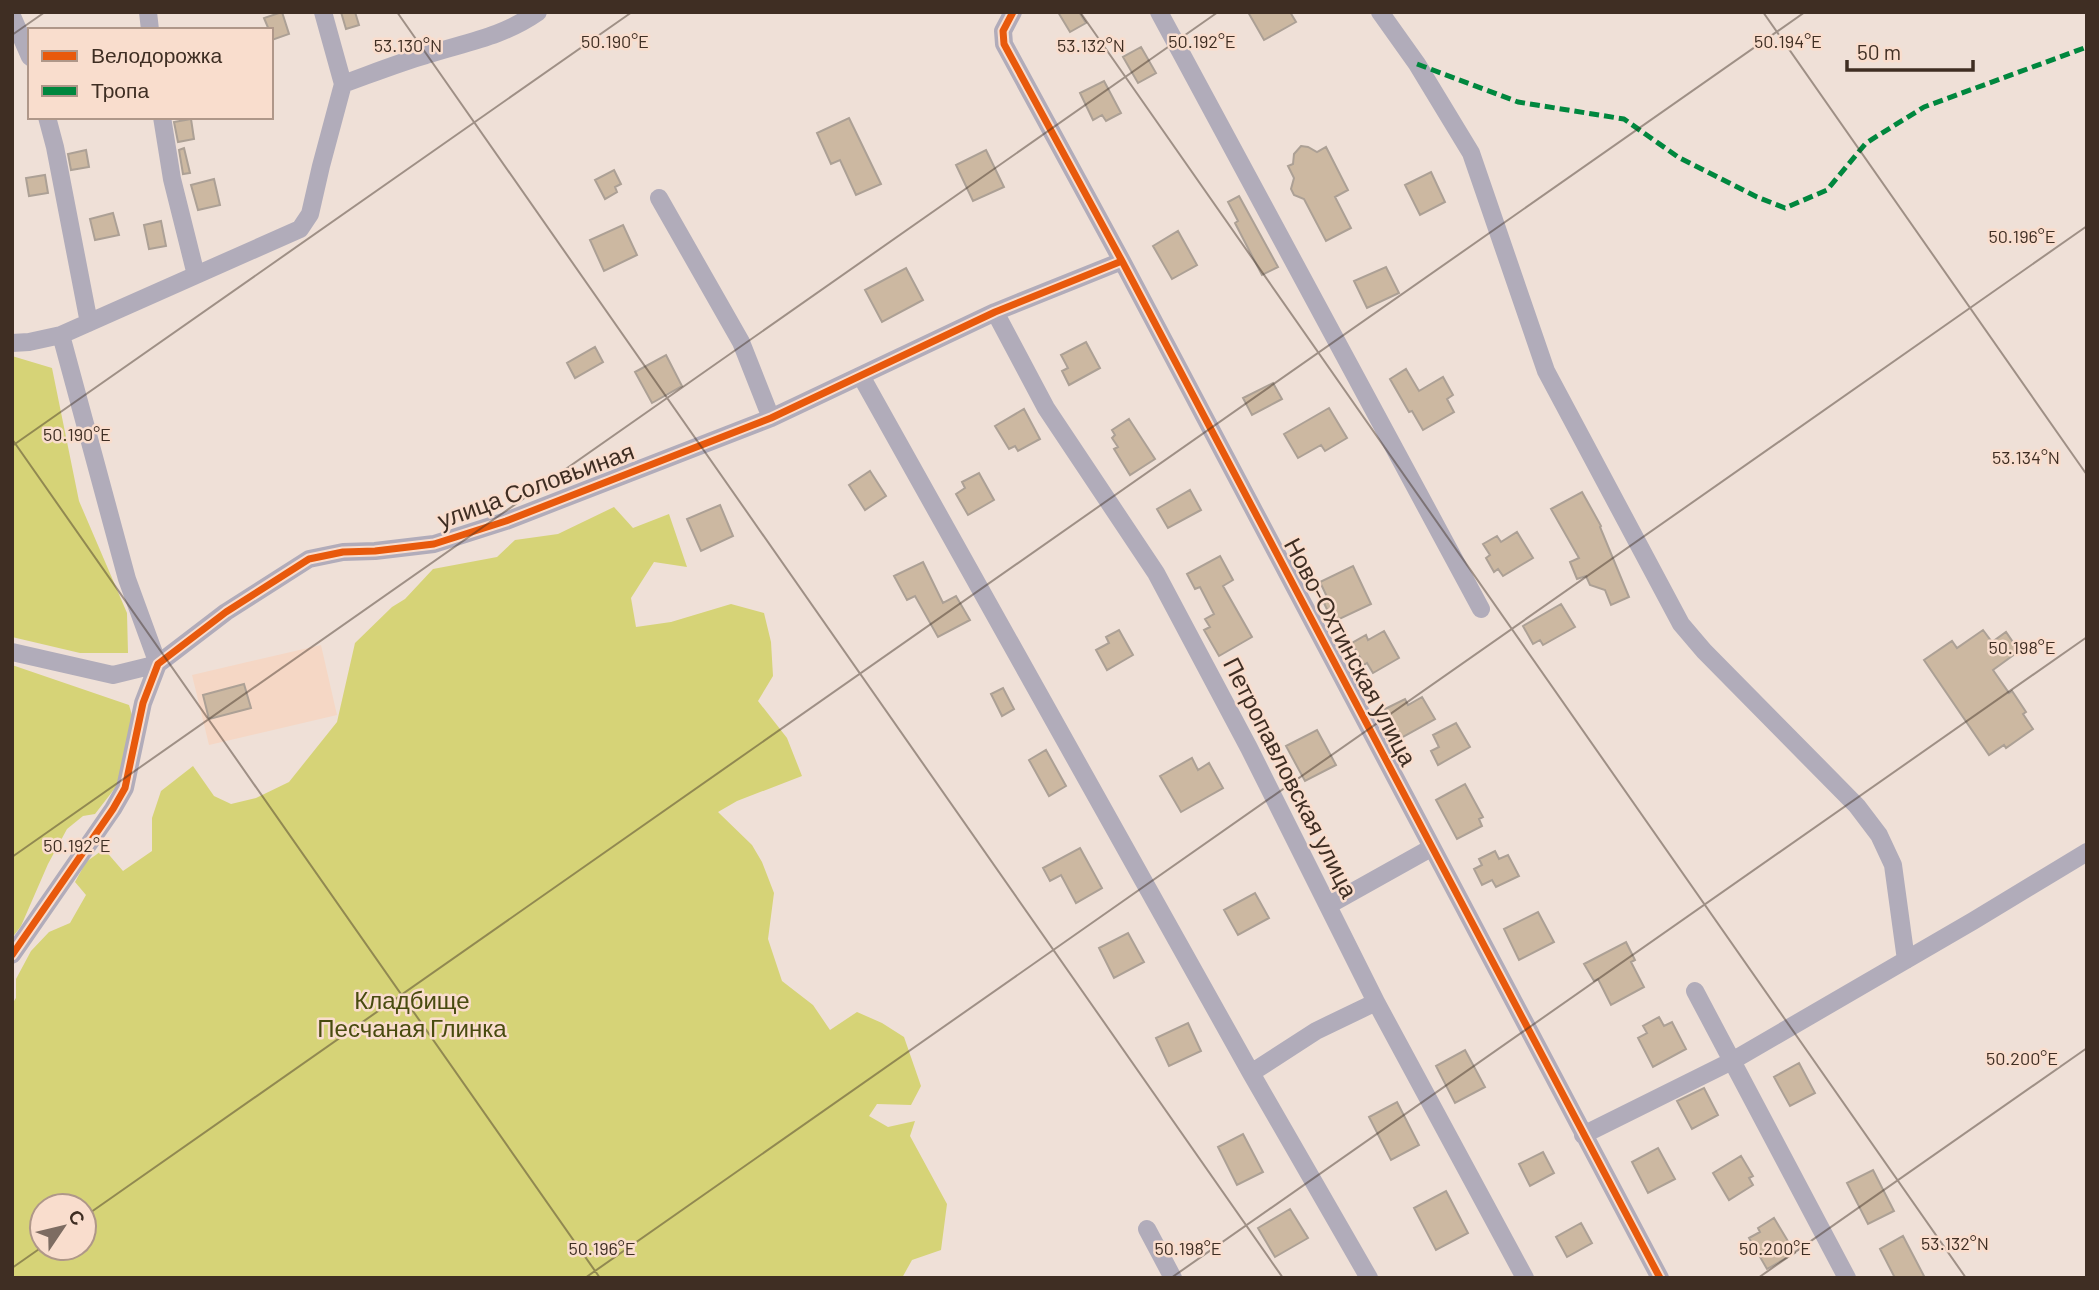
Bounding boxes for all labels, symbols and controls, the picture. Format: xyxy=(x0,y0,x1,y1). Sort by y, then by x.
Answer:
legend xyxy=(28,28,273,119)
scale bar xyxy=(1847,28,1973,72)
text: 50.190°E xyxy=(581,30,649,52)
text: 50.192°E xyxy=(1168,30,1236,52)
text: 50.194°E xyxy=(1754,30,1822,52)
text: 53.130°N xyxy=(374,34,442,56)
text: 53.132°N xyxy=(1057,34,1125,56)
text: 50 m xyxy=(1857,39,1901,64)
text: Велодорожка xyxy=(91,42,222,67)
text: Тропа xyxy=(91,77,149,102)
text: 50.196°E xyxy=(1988,225,2056,247)
text: 50.190°E xyxy=(43,423,111,445)
street label: улица Соловьиная xyxy=(433,436,638,534)
text: 53.134°N xyxy=(1992,446,2060,468)
street label: Ново-Охтинская улица xyxy=(1279,532,1424,771)
text: 50.198°E xyxy=(1988,636,2056,658)
street label: Петропавловская улица xyxy=(1218,652,1365,903)
text: 50.192°E xyxy=(43,834,111,856)
park label: Кладбище Песчаная Глинка xyxy=(317,985,507,1042)
text: 50.200°E xyxy=(1986,1047,2058,1069)
north arrow xyxy=(28,1192,98,1262)
text: С xyxy=(64,1205,91,1229)
text: 53.132°N xyxy=(1921,1232,1989,1254)
text: 50.196°E xyxy=(568,1237,636,1259)
text: 50.198°E xyxy=(1154,1237,1222,1259)
text: 50.200°E xyxy=(1739,1237,1811,1259)

